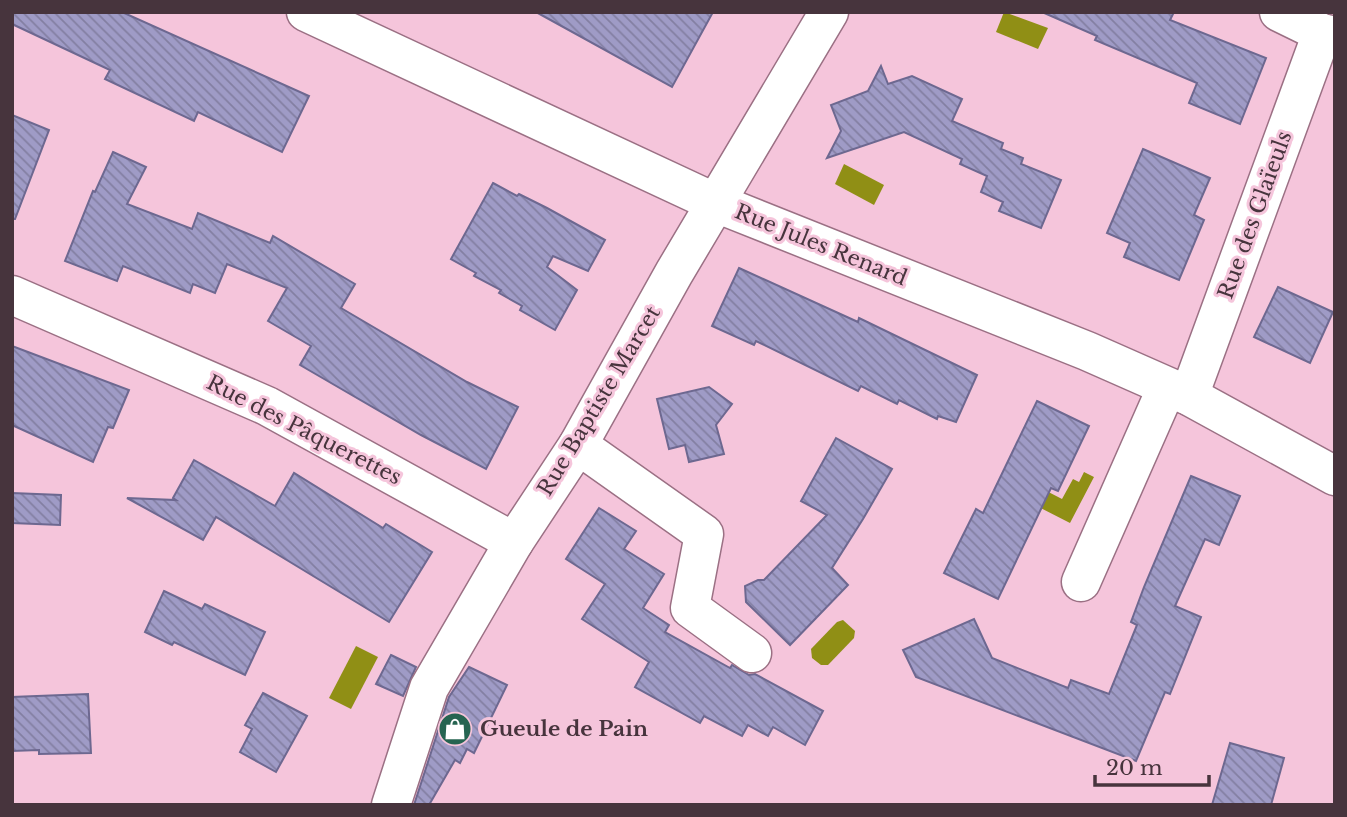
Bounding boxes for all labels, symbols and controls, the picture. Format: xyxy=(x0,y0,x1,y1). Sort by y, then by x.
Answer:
street label: Rue des Glaïeuls xyxy=(1213,127,1297,303)
street label: Rue Jules Renard xyxy=(731,199,911,291)
street label: Rue Baptiste Marcet xyxy=(532,301,666,501)
street label: Rue des Pâquerettes xyxy=(202,370,406,490)
shop icon: Gueule de Pain xyxy=(436,710,474,748)
place label: Gueule de Pain xyxy=(480,716,648,742)
scale bar xyxy=(1095,744,1209,788)
text: 20 m xyxy=(1106,755,1163,781)

